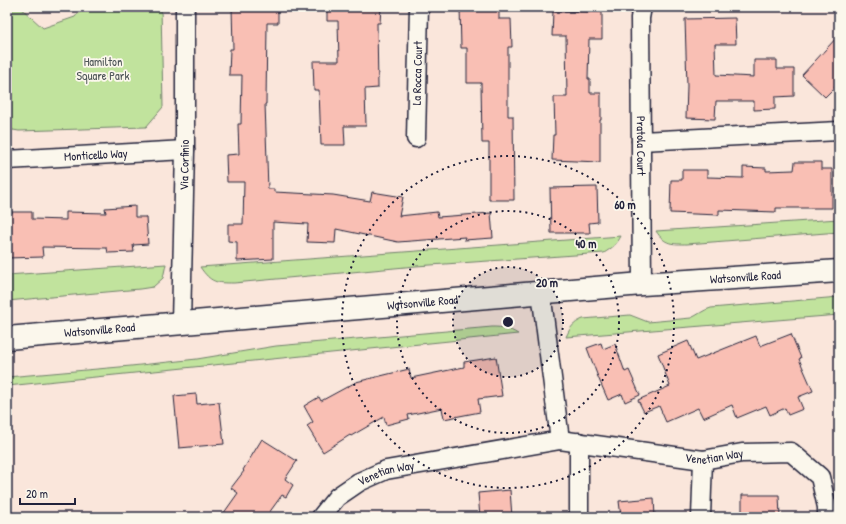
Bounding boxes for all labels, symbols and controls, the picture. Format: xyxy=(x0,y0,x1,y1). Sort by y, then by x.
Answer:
street label: La Rocca Court xyxy=(408,40,426,105)
park label: Hamilton Square Park xyxy=(77,53,129,84)
street label: Pratola Court xyxy=(633,116,650,177)
street label: Via Corfinio xyxy=(175,139,193,191)
street label: Monticello Way xyxy=(64,144,128,165)
text: 60 m xyxy=(614,196,636,213)
text: 40 m xyxy=(576,235,596,252)
street label: Watsonville Road xyxy=(709,266,782,287)
text: 20 m xyxy=(536,274,558,291)
street label: Watsonville Road xyxy=(386,291,459,314)
centre of rings xyxy=(501,315,515,329)
street label: Watsonville Road xyxy=(63,318,136,341)
street label: Venetian Way xyxy=(684,444,744,468)
street label: Venetian Way xyxy=(355,456,416,490)
scale bar xyxy=(20,480,75,506)
text: 20 m xyxy=(26,485,48,502)

